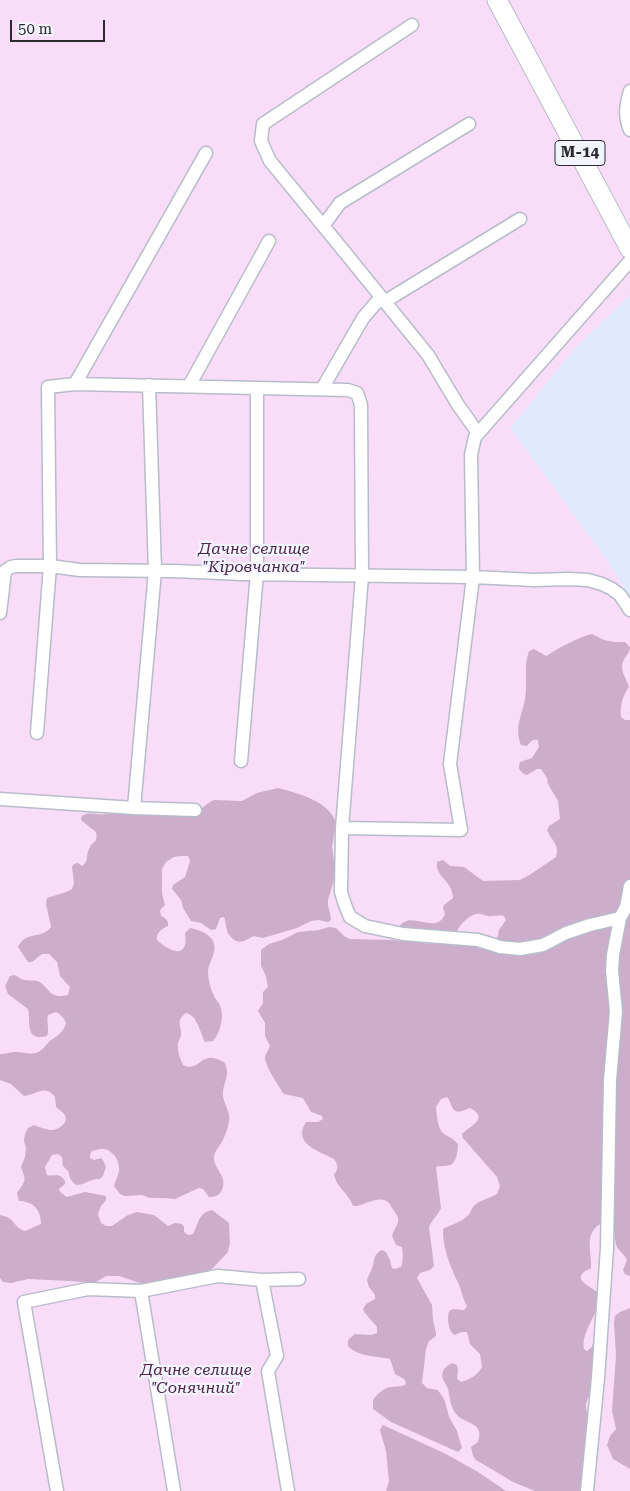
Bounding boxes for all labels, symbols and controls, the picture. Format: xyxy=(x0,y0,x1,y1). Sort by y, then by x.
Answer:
scale bar xyxy=(12,10,108,42)
text: 50 m xyxy=(18,20,52,38)
road number: М-14 xyxy=(555,140,605,166)
park label: Дачне селище "Кіровчанка" xyxy=(198,539,310,577)
park label: Дачне селище "Сонячний" xyxy=(140,1360,252,1398)

